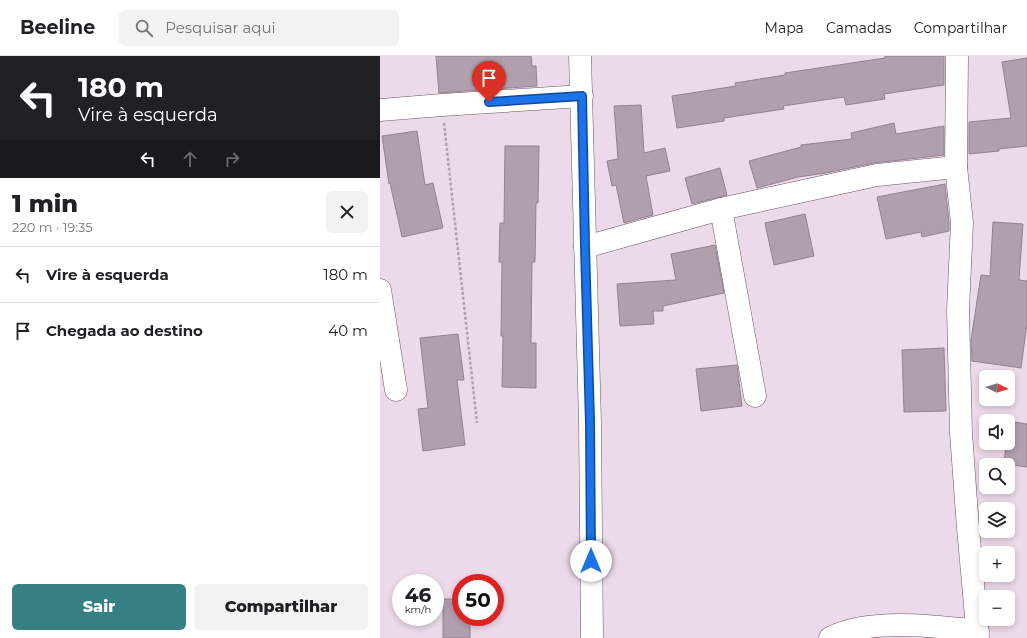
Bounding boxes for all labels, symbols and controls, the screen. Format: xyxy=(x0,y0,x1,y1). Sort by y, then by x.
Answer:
search box xyxy=(119,10,399,46)
text: Beeline xyxy=(20,16,95,39)
icon: search xyxy=(133,17,155,39)
text: Pesquisar aqui xyxy=(165,18,276,37)
text: Mapa xyxy=(765,19,804,37)
text: Camadas xyxy=(826,19,892,37)
text: Compartilhar xyxy=(914,19,1007,37)
pin xyxy=(472,61,506,102)
icon: arrive xyxy=(478,67,500,89)
text: 180 m xyxy=(78,70,164,104)
icon: left xyxy=(12,72,64,124)
text: Vire à esquerda xyxy=(78,104,218,126)
icon: left xyxy=(137,148,159,170)
icon: ahead xyxy=(179,148,201,170)
icon: right xyxy=(221,148,243,170)
text: 1 min xyxy=(12,189,78,218)
button: close xyxy=(326,191,368,233)
text: 220 m · 19:35 xyxy=(12,219,93,235)
icon: left xyxy=(12,264,34,286)
text: Vire à esquerda xyxy=(46,265,169,284)
text: 180 m xyxy=(323,265,368,284)
icon: arrive xyxy=(12,320,34,342)
text: Chegada ao destino xyxy=(46,321,203,340)
text: 40 m xyxy=(328,321,368,340)
north arrow xyxy=(979,370,1015,406)
map controls xyxy=(979,370,1015,626)
button: sound xyxy=(979,414,1015,450)
button: search xyxy=(979,458,1015,494)
button: layers xyxy=(979,502,1015,538)
position arrow xyxy=(570,540,612,582)
button: + xyxy=(979,546,1015,582)
speed limit sign: 50 xyxy=(452,574,504,626)
text: 46 xyxy=(405,583,431,607)
button: Sair xyxy=(12,584,186,630)
button: Compartilhar xyxy=(194,584,368,630)
button: − xyxy=(979,590,1015,626)
text: km/h xyxy=(405,603,431,616)

